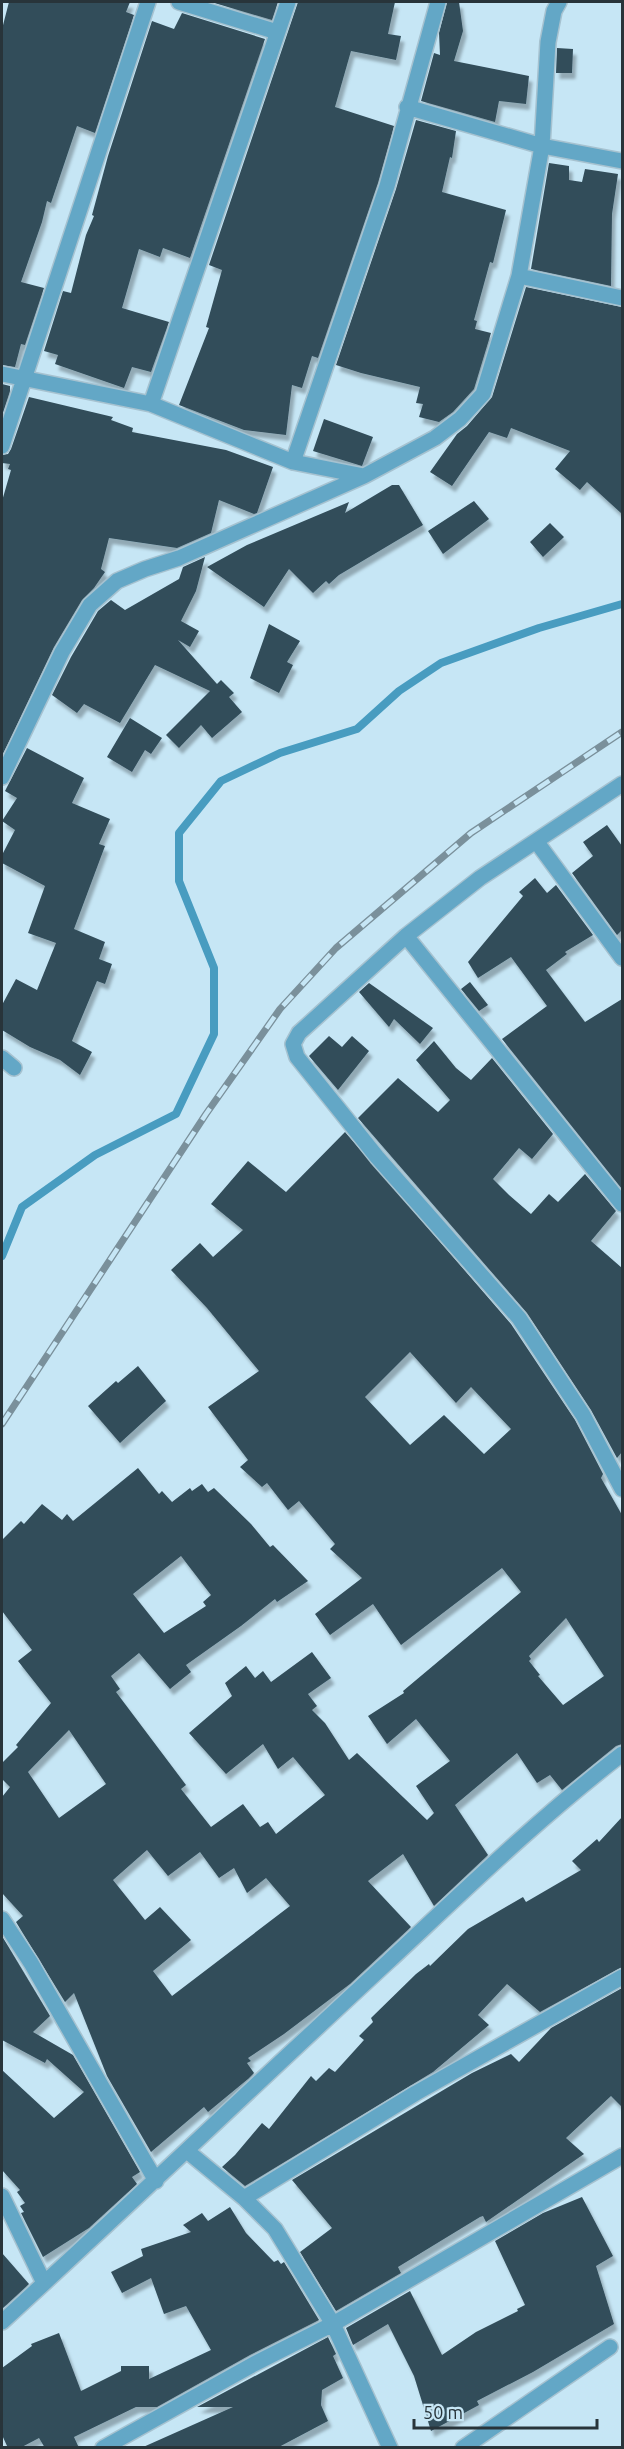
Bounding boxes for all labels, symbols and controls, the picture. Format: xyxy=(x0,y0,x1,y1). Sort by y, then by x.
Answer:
scale bar xyxy=(414,2392,597,2430)
text: 50 m xyxy=(423,2402,463,2422)

